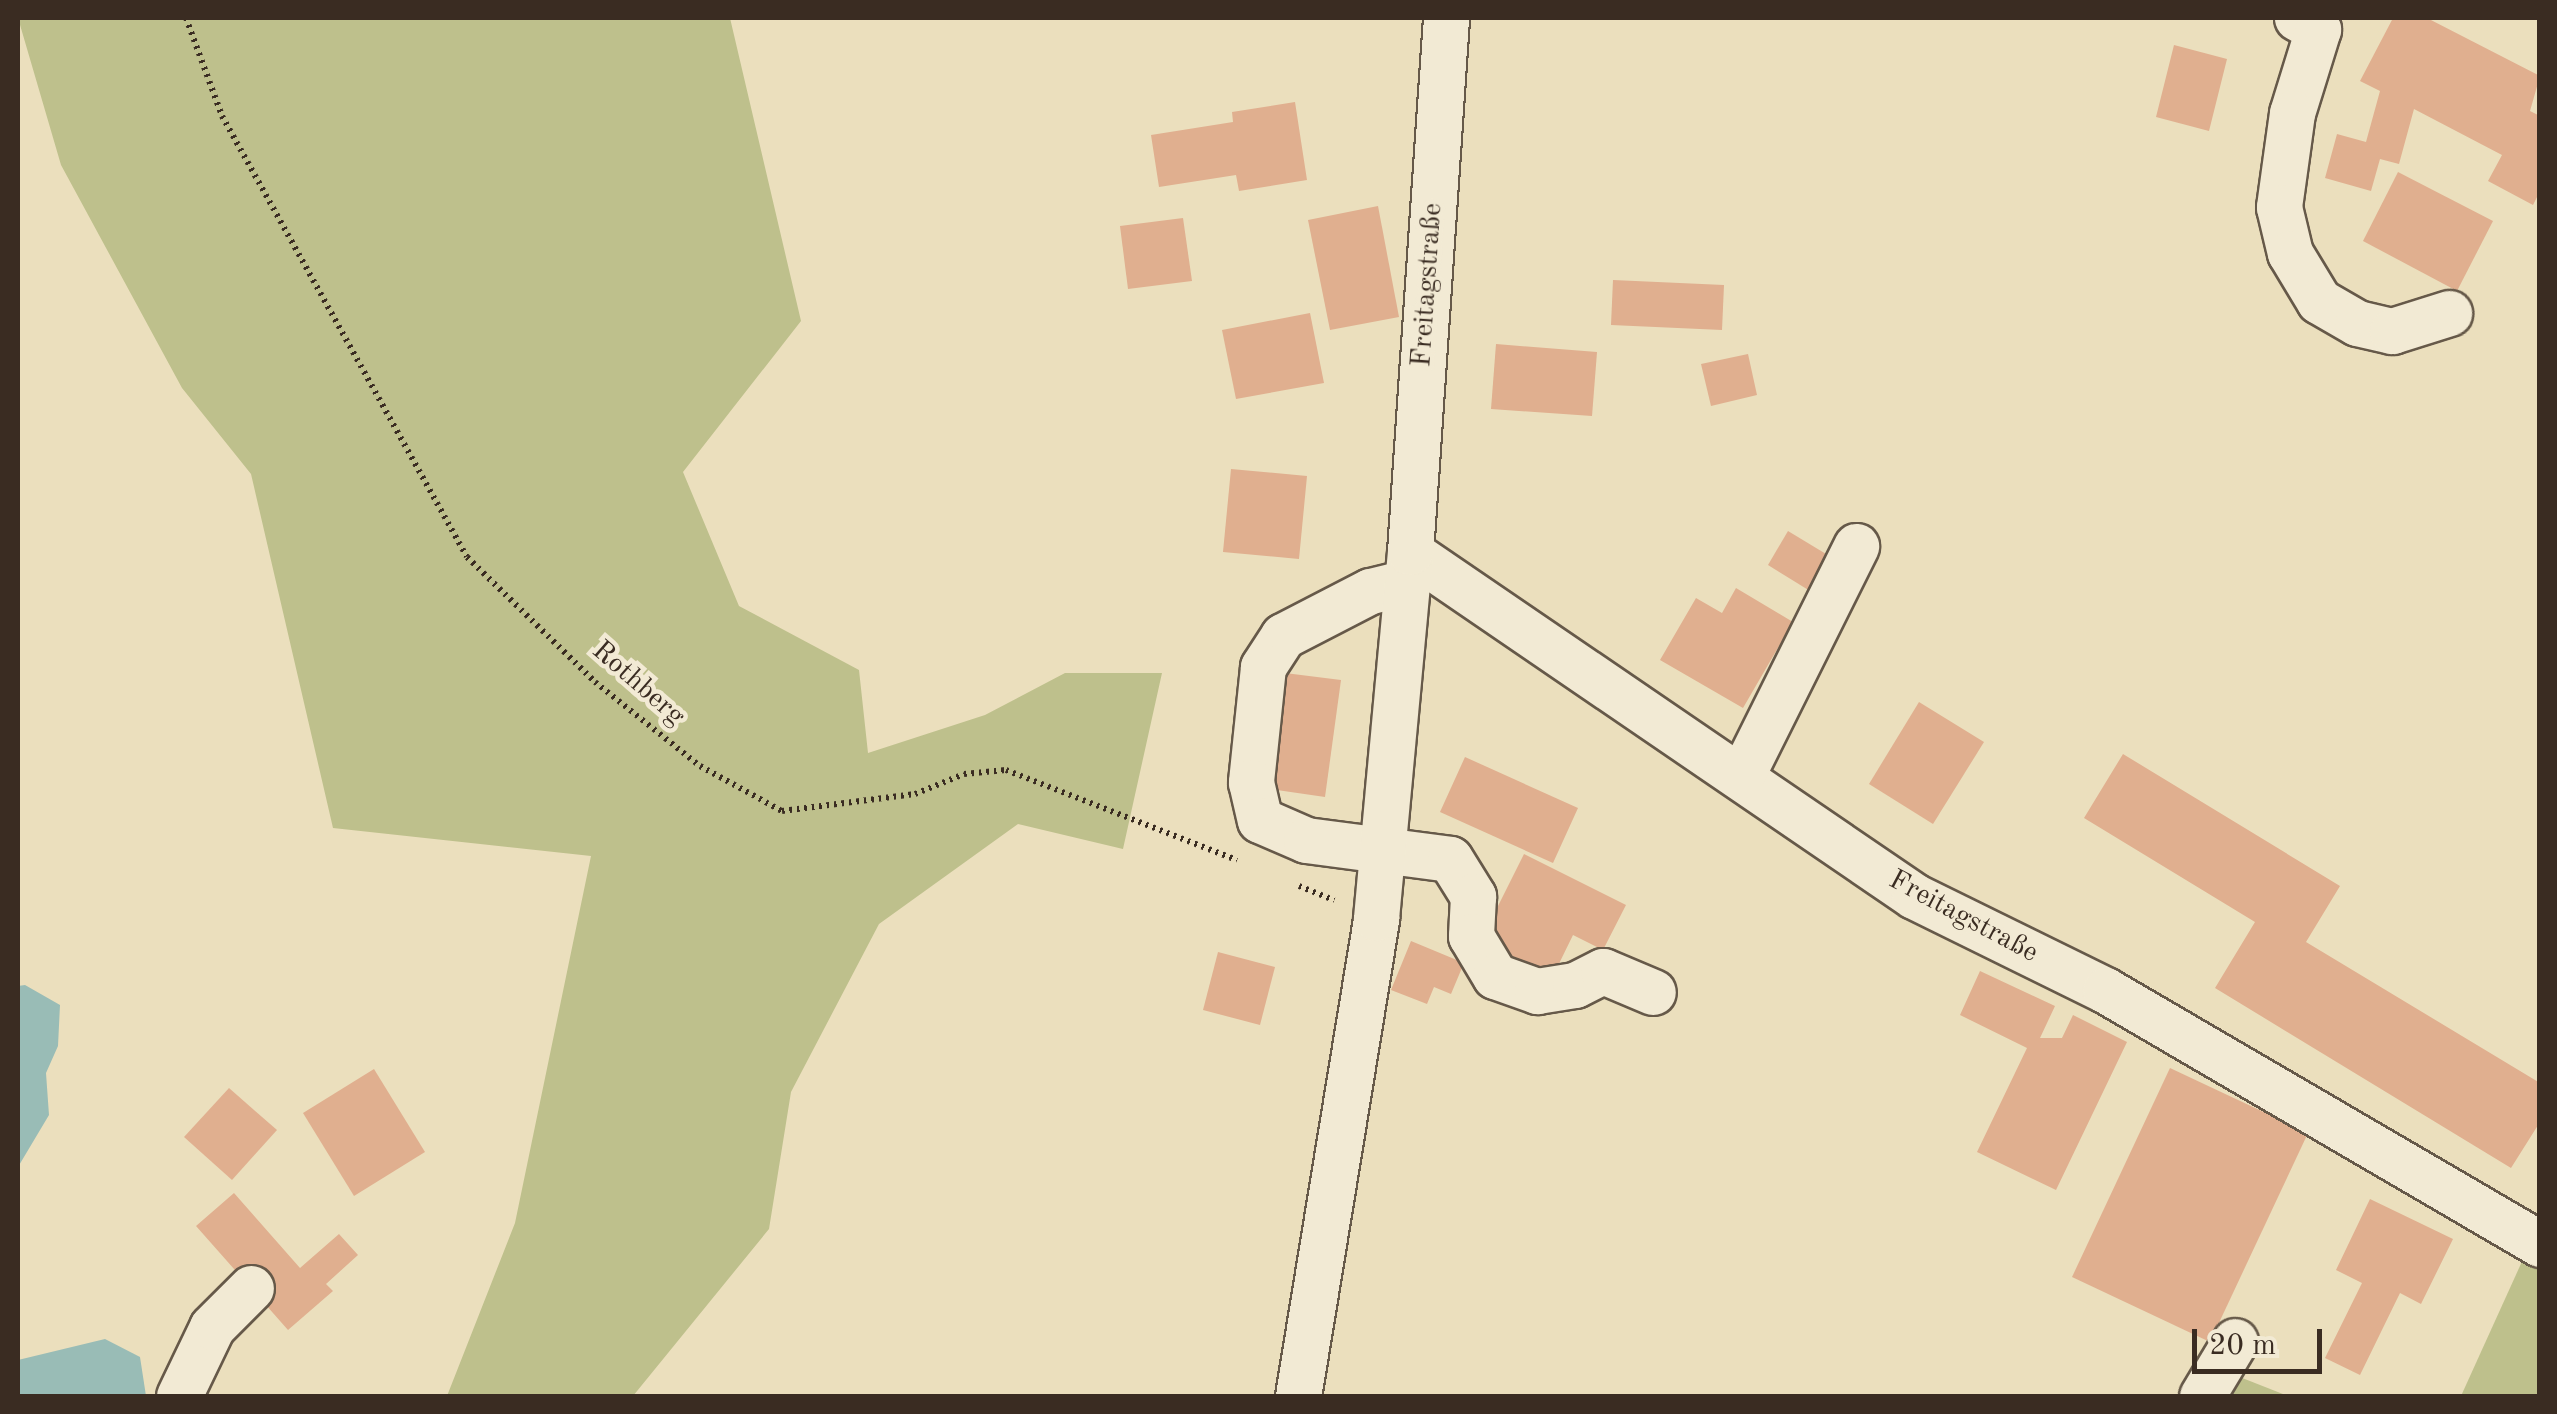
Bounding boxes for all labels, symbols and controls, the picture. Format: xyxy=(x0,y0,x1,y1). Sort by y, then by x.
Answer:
street label: Freitagstraße xyxy=(1406,202,1450,368)
street label: Rothberg xyxy=(584,634,692,734)
street label: Freitagstraße xyxy=(1883,864,2043,970)
scale bar xyxy=(2197,1309,2327,1371)
text: 20 m xyxy=(2209,1331,2276,1361)

